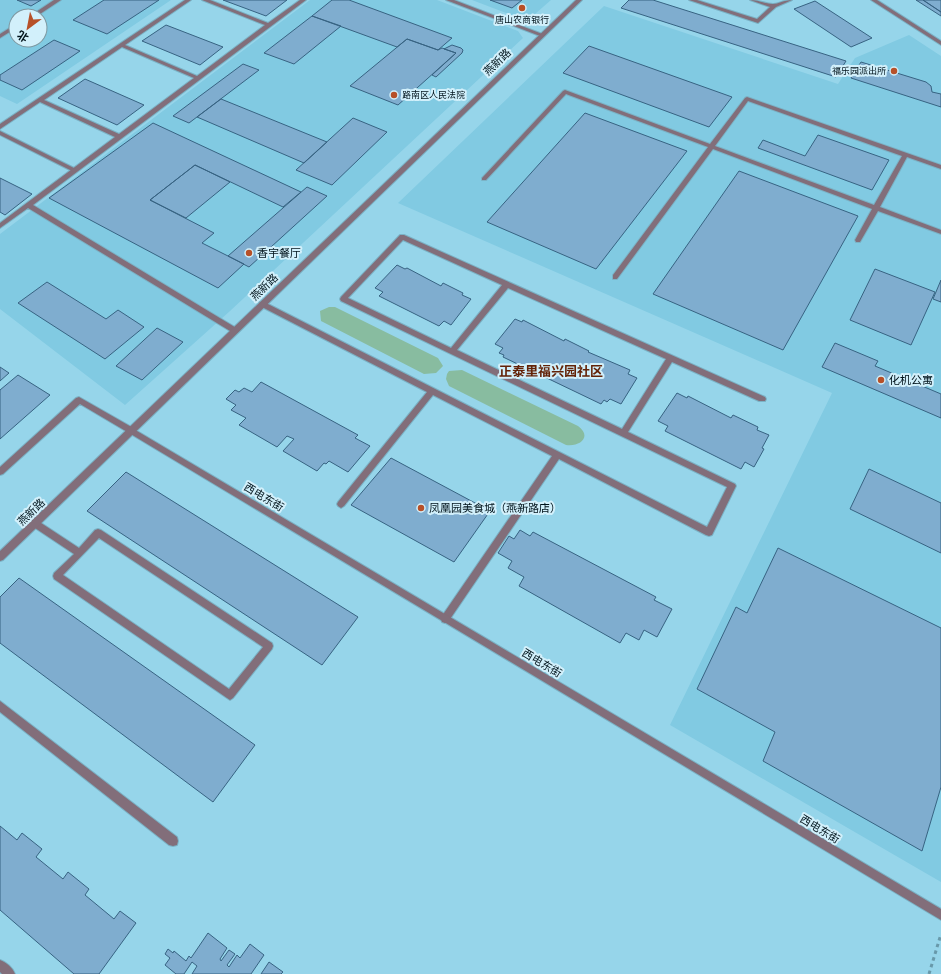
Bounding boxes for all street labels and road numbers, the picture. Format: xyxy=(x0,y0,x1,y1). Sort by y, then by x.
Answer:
street label: 燕新路 xyxy=(480,46,514,79)
street label: 燕新路 xyxy=(247,271,281,304)
street label: 西电东街 xyxy=(241,480,286,515)
street label: 燕新路 xyxy=(14,496,48,529)
street label: 西电东街 xyxy=(519,646,564,681)
street label: 西电东街 xyxy=(797,812,842,847)

